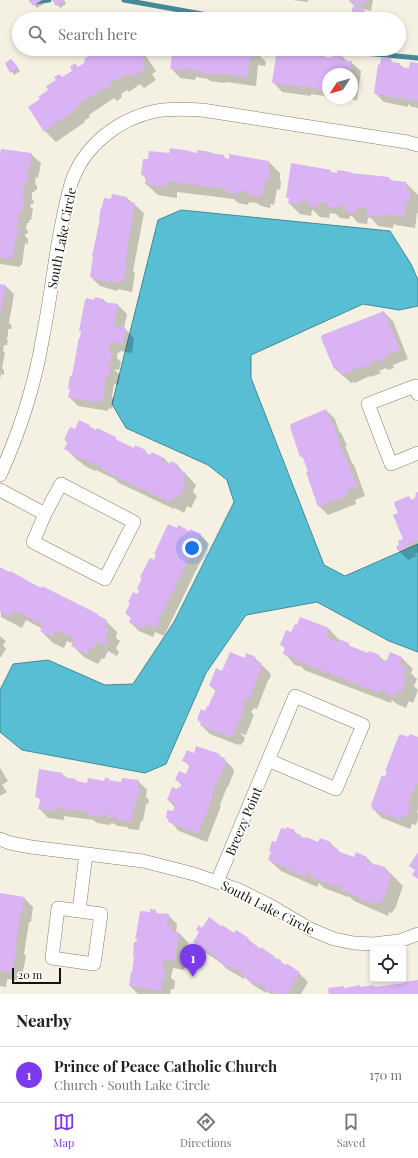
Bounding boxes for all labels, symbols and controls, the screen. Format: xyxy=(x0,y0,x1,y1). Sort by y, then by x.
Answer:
search box xyxy=(12,12,406,56)
icon: search xyxy=(26,23,48,45)
text: Search here xyxy=(58,24,137,44)
north arrow xyxy=(322,68,358,104)
street label: South Lake Circle xyxy=(43,186,79,290)
your location xyxy=(182,538,202,558)
street label: Breezy Point xyxy=(221,784,265,858)
street label: South Lake Circle xyxy=(218,876,318,938)
pin: 1 xyxy=(180,944,206,977)
map controls xyxy=(370,946,406,982)
button: locate xyxy=(370,946,406,982)
scale bar xyxy=(12,966,61,985)
text: 20 m xyxy=(18,967,42,982)
text: Nearby xyxy=(16,1009,71,1031)
text: Prince of Peace Catholic Church xyxy=(54,1056,277,1076)
text: 1 xyxy=(27,1066,31,1083)
text: 170 m xyxy=(369,1066,402,1083)
text: Church · South Lake Circle xyxy=(54,1076,210,1093)
tab: Map xyxy=(53,1111,75,1150)
tab: Directions xyxy=(180,1111,231,1150)
tab: Saved xyxy=(337,1111,365,1150)

